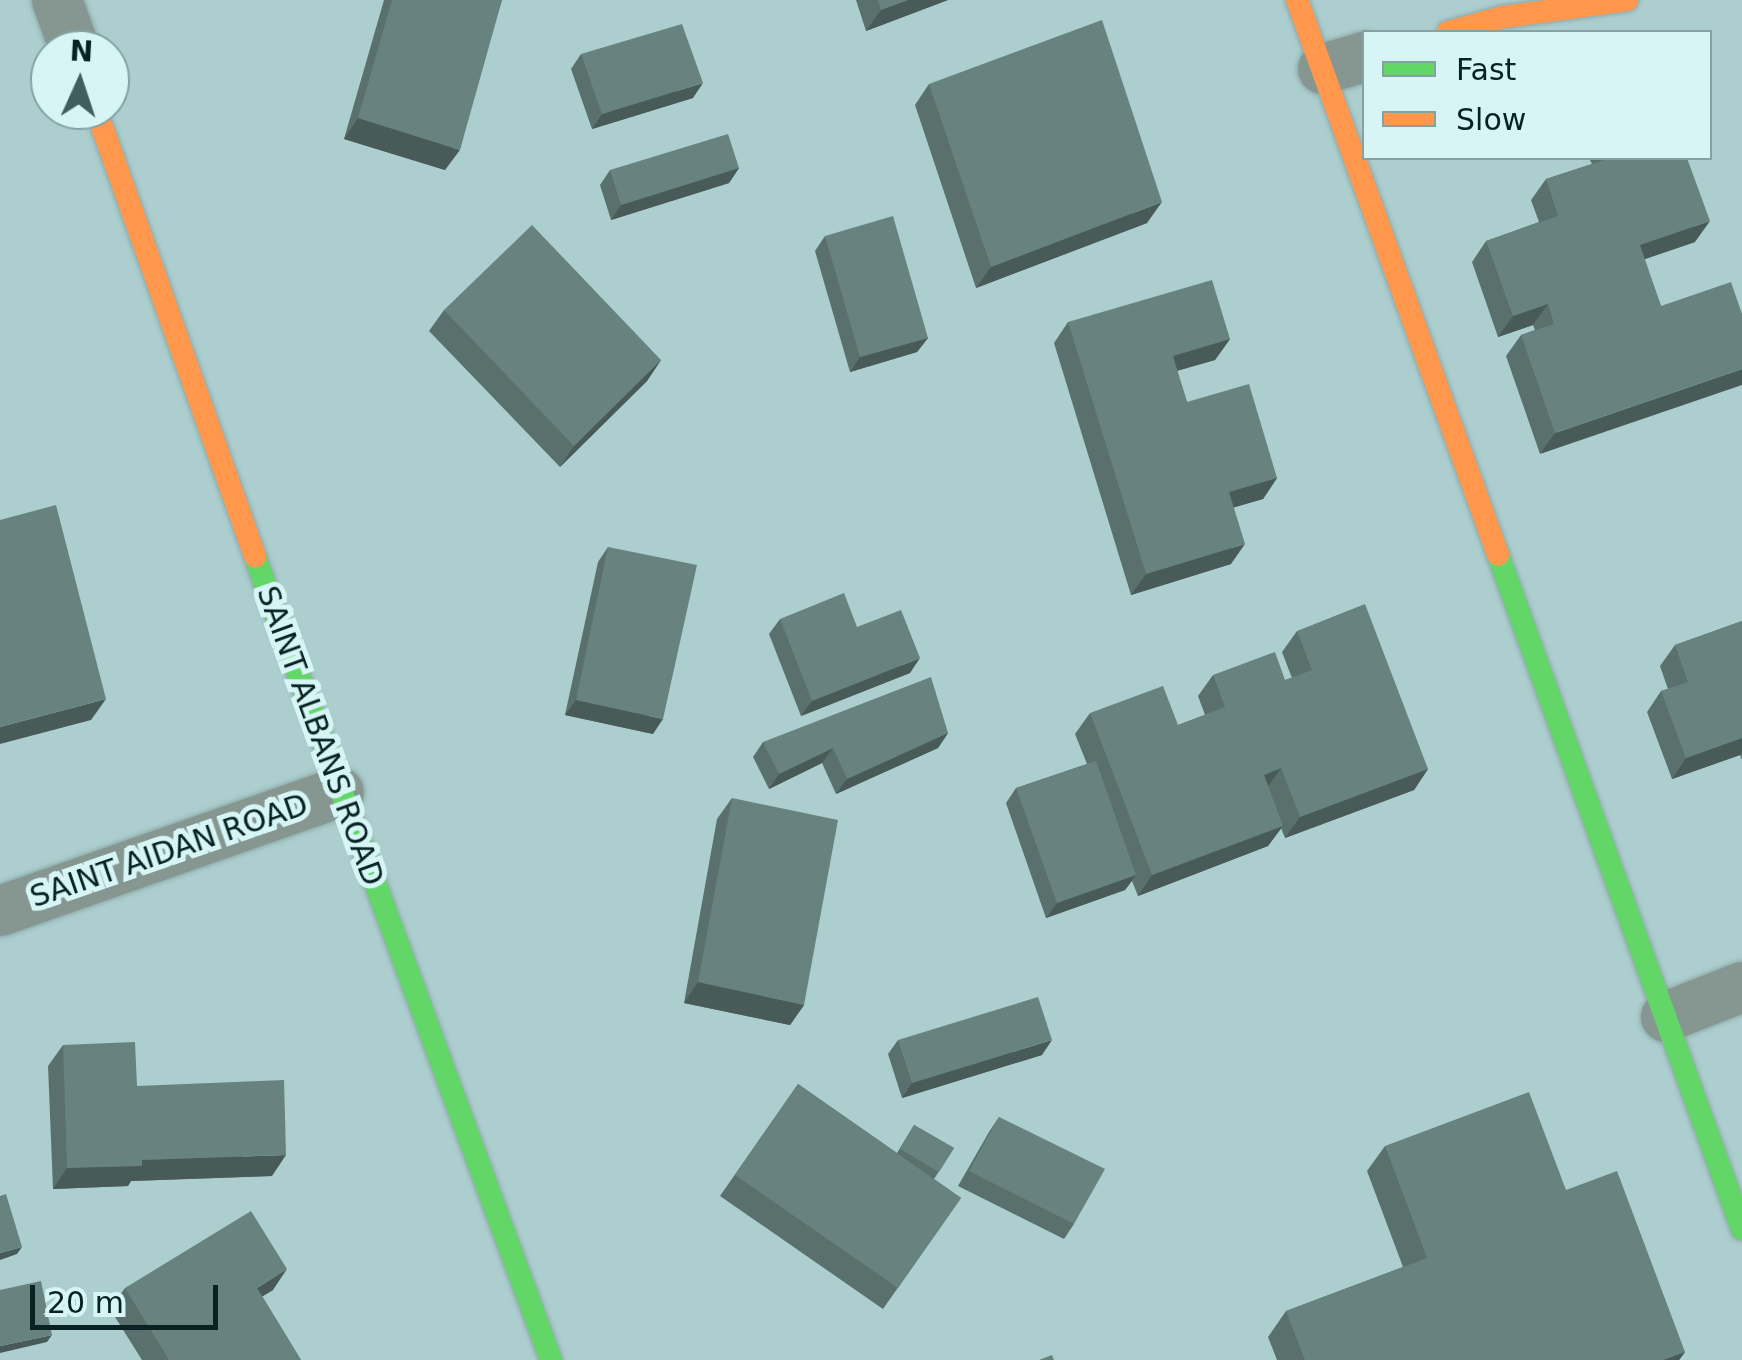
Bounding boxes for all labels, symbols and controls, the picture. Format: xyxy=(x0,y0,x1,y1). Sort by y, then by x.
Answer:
north arrow xyxy=(30,30,130,130)
legend xyxy=(1362,30,1712,160)
text: N xyxy=(69,34,94,69)
text: Fast xyxy=(1456,52,1516,87)
text: Slow xyxy=(1456,102,1526,137)
street label: SAINT ALBANS ROAD xyxy=(249,581,391,891)
street label: SAINT AIDAN ROAD xyxy=(25,787,313,915)
scale bar xyxy=(35,1265,222,1327)
text: 20 m xyxy=(47,1285,124,1320)

